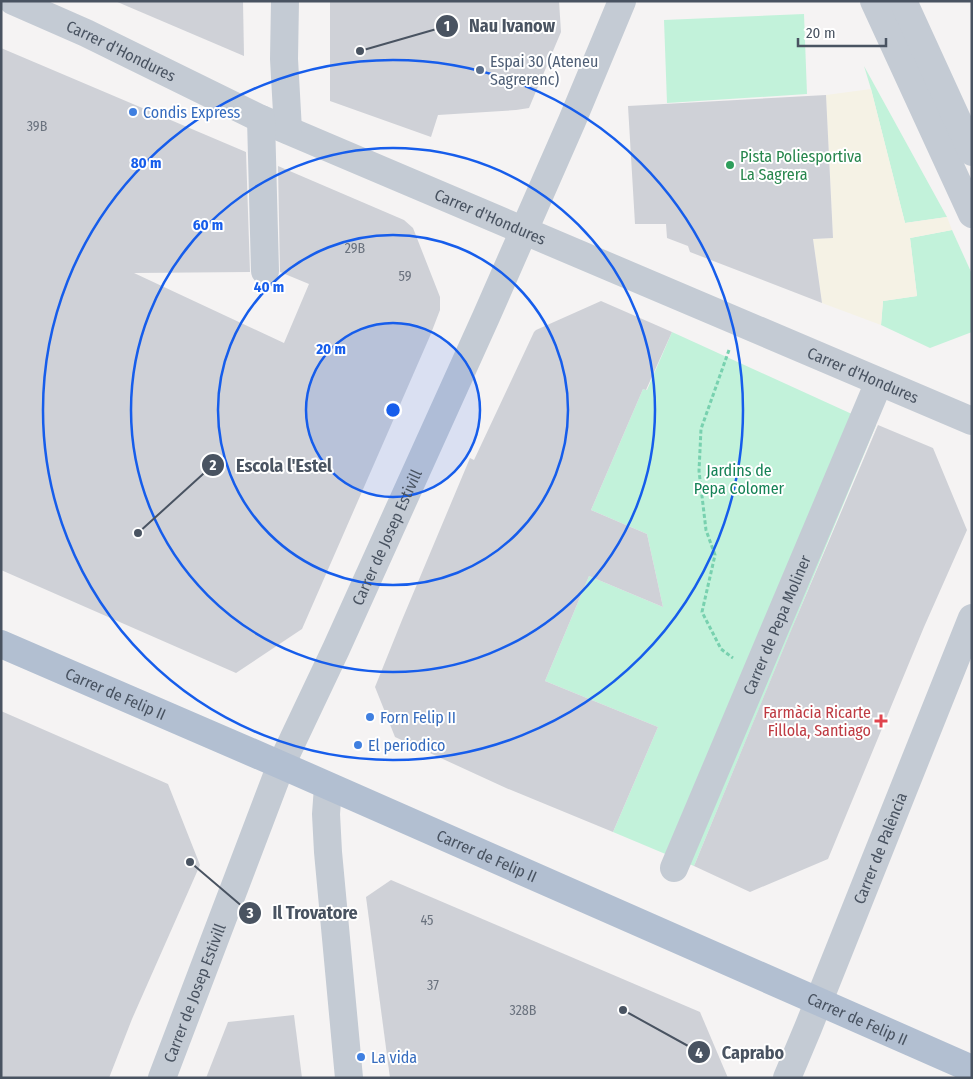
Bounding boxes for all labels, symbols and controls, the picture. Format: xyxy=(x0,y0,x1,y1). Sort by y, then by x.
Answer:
callout: Nau Ivanow xyxy=(434,10,566,43)
text: Nau Ivanow xyxy=(469,15,556,37)
scale bar xyxy=(798,15,886,47)
street label: Carrer d'Hondures xyxy=(63,17,179,86)
text: 1 xyxy=(444,17,450,35)
text: 20 m xyxy=(806,24,836,42)
place label: Espai 30 (Ateneu Sagrerenc) xyxy=(490,52,598,89)
marker: Espai 30 (Ateneu Sagrerenc) xyxy=(474,64,486,76)
place label: Condis Express xyxy=(143,103,241,122)
marker: Condis Express xyxy=(127,106,139,118)
house number: 39B xyxy=(27,118,48,135)
place label: Pista Poliesportiva La Sagrera xyxy=(740,147,862,184)
text: 80 m xyxy=(131,154,161,172)
marker: Pista Poliesportiva La Sagrera xyxy=(724,159,736,171)
street label: Carrer d'Hondures xyxy=(432,185,549,249)
text: 60 m xyxy=(193,216,223,234)
house number: 29B xyxy=(345,240,366,257)
house number: 59 xyxy=(398,268,412,285)
text: 40 m xyxy=(254,278,284,296)
text: 20 m xyxy=(315,340,346,358)
street label: Carrer d'Hondures xyxy=(805,343,922,407)
centre of rings xyxy=(384,401,402,419)
callout: Escola l'Estel xyxy=(201,449,342,482)
text: Escola l'Estel xyxy=(236,455,332,477)
text: 2 xyxy=(209,456,217,474)
park label: Jardins de Pepa Colomer xyxy=(694,461,785,498)
street label: Carrer de Josep Estivill xyxy=(348,466,426,608)
street label: Carrer de Pepa Moliner xyxy=(739,552,815,698)
street label: Carrer de Felip II xyxy=(62,664,169,724)
place label: Farmàcia Ricarte Fillola, Santiago xyxy=(763,703,871,740)
place label: Forn Felip II xyxy=(380,708,456,727)
marker: Forn Felip II xyxy=(364,711,376,723)
marker: Farmàcia Ricarte Fillola, Santiago xyxy=(875,715,887,727)
place label: El periodico xyxy=(368,736,445,755)
marker: El periodico xyxy=(352,739,364,751)
street label: Carrer de Palència xyxy=(850,790,911,907)
street label: Carrer de Felip II xyxy=(434,826,540,886)
callout: Il Trovatore xyxy=(238,896,368,929)
text: Il Trovatore xyxy=(272,902,358,924)
text: 3 xyxy=(245,904,254,922)
house number: 45 xyxy=(420,912,434,929)
street label: Carrer de Josep Estivill xyxy=(160,921,230,1065)
house number: 37 xyxy=(427,977,439,994)
street label: Carrer de Felip II xyxy=(804,989,910,1049)
house number: 328B xyxy=(509,1002,537,1019)
callout: Caprabo xyxy=(687,1036,794,1069)
text: Caprabo xyxy=(722,1042,785,1064)
text: 4 xyxy=(695,1044,703,1062)
place label: La vida xyxy=(371,1048,417,1067)
marker: La vida xyxy=(355,1051,367,1063)

